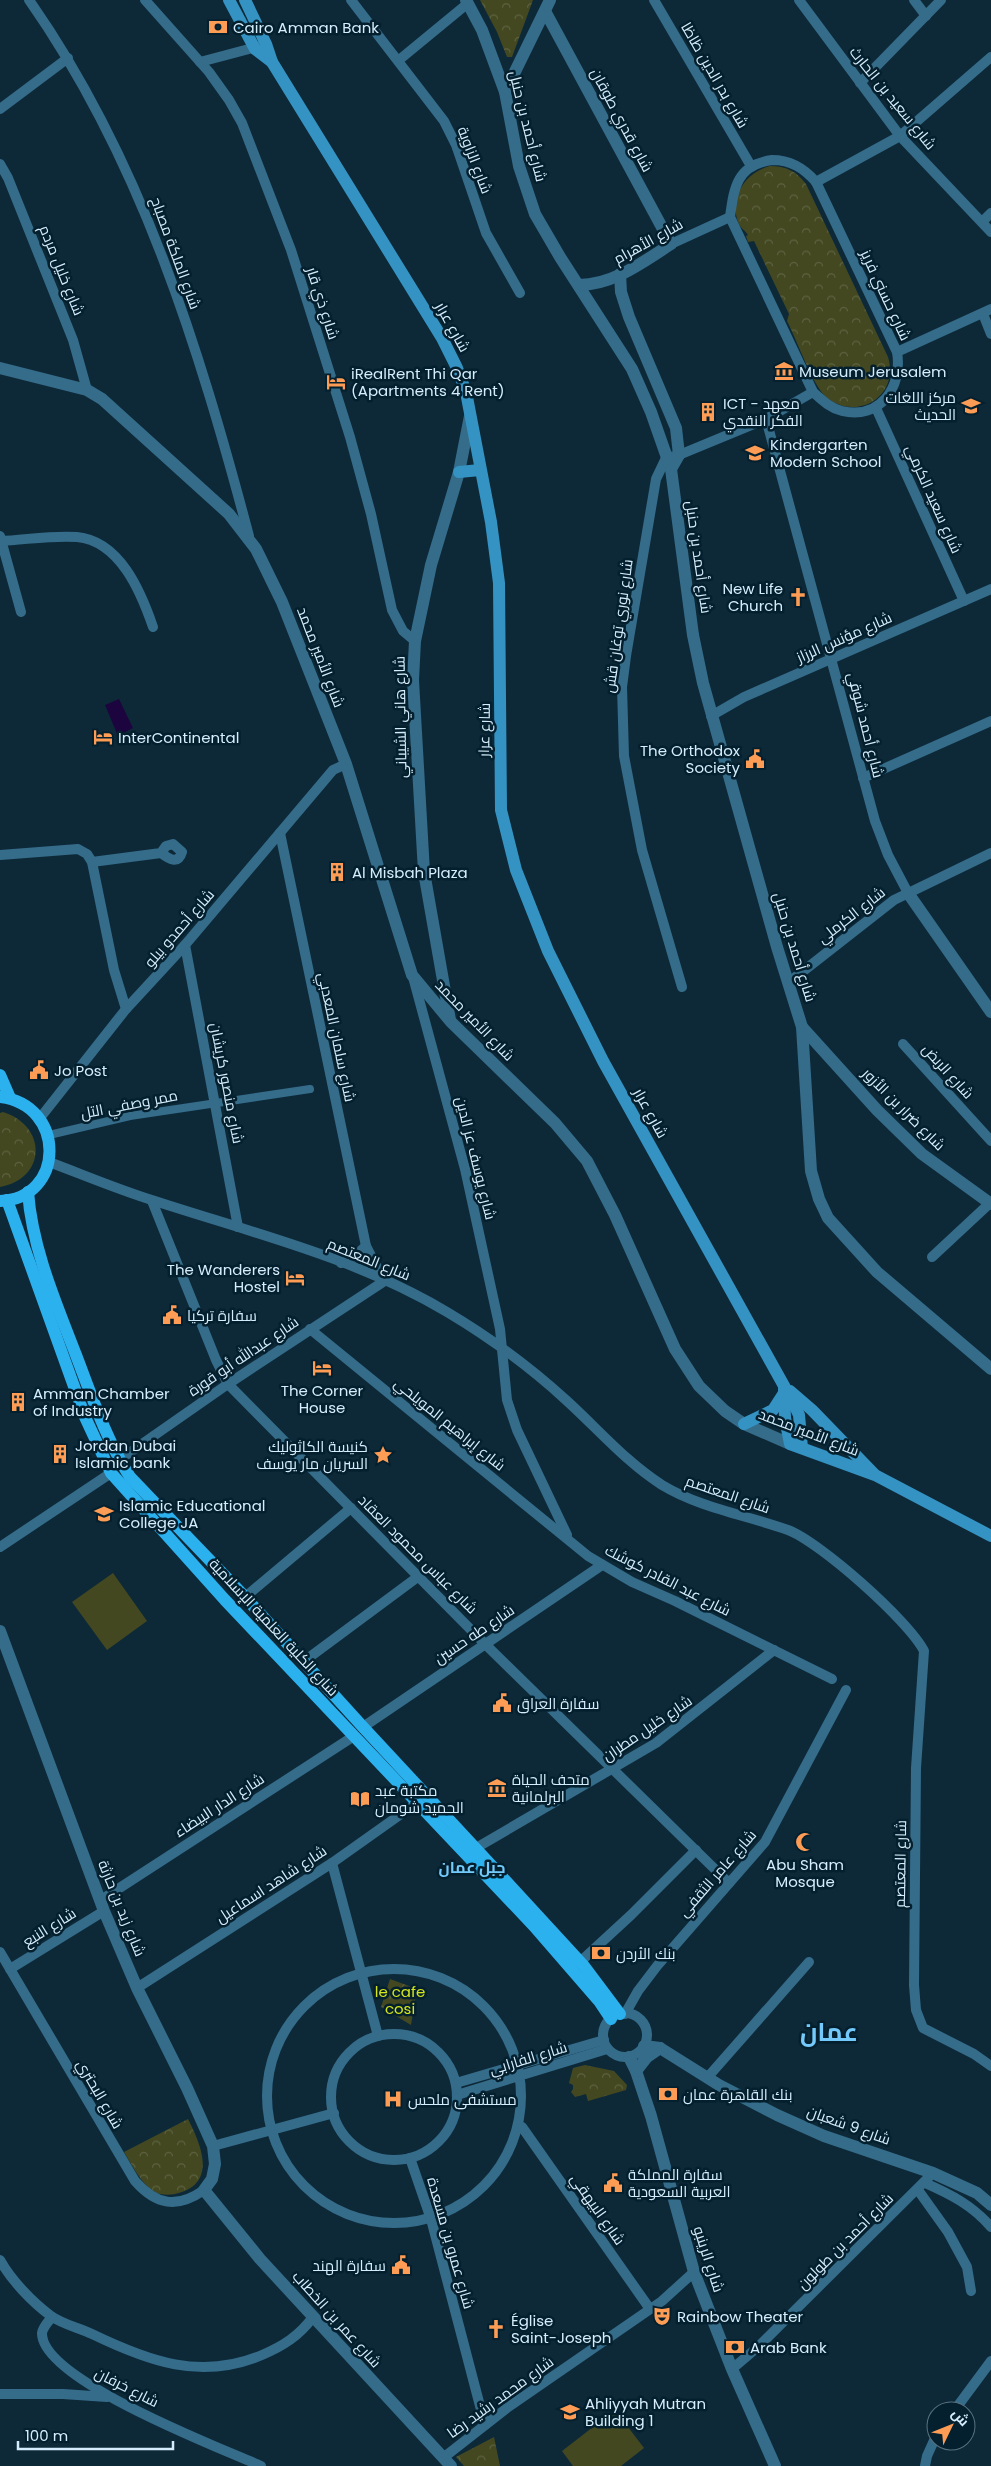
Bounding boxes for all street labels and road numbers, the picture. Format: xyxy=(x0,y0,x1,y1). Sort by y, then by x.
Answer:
street label: شارع بدر الدين ظاظا xyxy=(675,18,754,132)
street label: شارع سعيد بن الحارث xyxy=(844,42,941,155)
street label: شارع قدري طوقان xyxy=(584,64,658,177)
street label: شارع أحمد بن حنبل xyxy=(503,68,552,184)
street label: شارع الزاوية xyxy=(452,123,497,197)
street label: شارع الملكة مصباح xyxy=(145,194,206,313)
street label: شارع الأهرام xyxy=(609,213,687,270)
street label: شارع خليل مردم xyxy=(33,222,90,319)
street label: شارع حسني فريز xyxy=(853,245,916,345)
street label: شارع ذي قار xyxy=(299,263,345,343)
street label: شارع عرار xyxy=(429,297,475,356)
street label: شارع سعيد الكرمي xyxy=(899,441,967,557)
street label: شارع أحمد بن حنبل xyxy=(680,499,717,615)
street label: شارع نوري توغان قش xyxy=(598,558,640,695)
street label: شارع الأمير محمد xyxy=(291,604,350,711)
street label: شارع مؤنس الرزاز xyxy=(792,607,896,669)
street label: شارع هاني الشيباني xyxy=(388,656,414,778)
street label: شارع أحمد شوقي xyxy=(841,670,889,780)
street label: شارع عرار xyxy=(473,703,496,758)
street label: شارع الكرملي xyxy=(813,882,891,950)
street label: شارع أحمدو بيلو xyxy=(139,884,220,972)
street label: شارع أحمد بن حنبل xyxy=(767,890,822,1005)
street label: شارع سلمان المعدبي xyxy=(311,970,361,1104)
street label: شارع الأمير محمد xyxy=(430,975,519,1066)
street label: شارع منصور كريشان xyxy=(204,1021,249,1146)
street label: شارع الربض xyxy=(917,1039,979,1104)
street label: شارع ضرار بن الأزور xyxy=(856,1062,950,1156)
street label: شارع عرار xyxy=(627,1083,673,1142)
street label: ممر وصفي التل xyxy=(79,1084,180,1126)
street label: شارع يوسف عز الدين xyxy=(450,1094,501,1222)
street label: شارع المعتصم xyxy=(324,1233,414,1286)
street label: شارع عبدالله أبو قورة xyxy=(183,1311,303,1402)
street label: شارع إبراهيم المويلحي xyxy=(389,1372,510,1477)
street label: شارع الأمير محمد xyxy=(755,1403,862,1462)
street label: شارع المعتصم xyxy=(683,1470,773,1519)
street label: شارع عباس محمود العقاد xyxy=(353,1490,482,1619)
street label: شارع عبد القادر كوشك xyxy=(601,1539,734,1622)
street label: شارع الكلية العلمية الإسلامية xyxy=(204,1554,343,1701)
street label: شارع طه حسين xyxy=(430,1599,519,1670)
street label: شارع خليل مطران xyxy=(598,1690,697,1767)
street label: شارع الدار البيضاء xyxy=(170,1768,269,1843)
street label: شارع المعتصم xyxy=(889,1820,912,1908)
street label: شارع عامر الثقفي xyxy=(673,1825,762,1923)
street label: شارع شاهد اسماعيل xyxy=(211,1840,331,1929)
street label: شارع زيد بن حارثة xyxy=(92,1857,151,1960)
street label: شارع النبع xyxy=(18,1902,80,1953)
street label: شارع الفارابي xyxy=(486,2036,570,2082)
street label: شارع البحتري xyxy=(70,2055,128,2134)
street label: شارع 9 شعبان xyxy=(804,2100,894,2151)
street label: شارع البيهقي xyxy=(564,2169,630,2250)
street label: شارع عمرو بن مسعدة xyxy=(421,2175,480,2312)
street label: شارع أحمد بن طولون xyxy=(792,2188,899,2295)
street label: شارع الرينبو xyxy=(687,2223,730,2295)
street label: شارع عمر بن الخطاب xyxy=(287,2266,386,2373)
street label: شارع محمد رشيد رضا xyxy=(442,2351,558,2444)
street label: شارع خرفان xyxy=(91,2362,163,2413)

